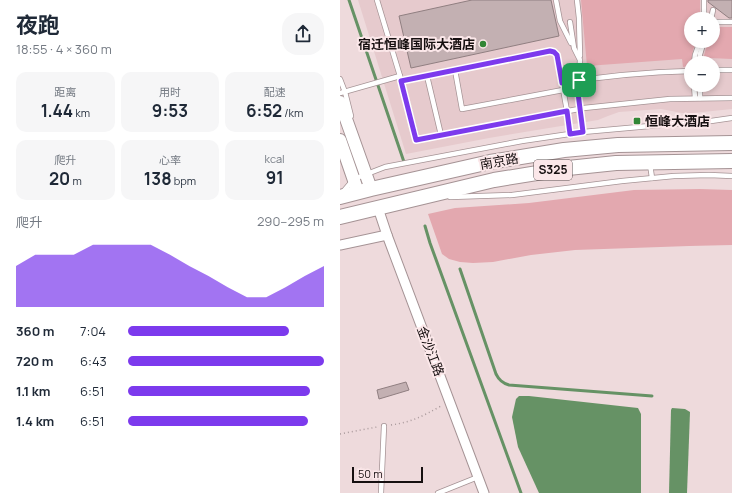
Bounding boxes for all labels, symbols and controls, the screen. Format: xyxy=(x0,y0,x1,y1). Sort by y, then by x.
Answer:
text: 夜跑 xyxy=(16,10,60,40)
map controls xyxy=(684,12,720,92)
button: + xyxy=(684,12,720,48)
button: share xyxy=(282,13,324,55)
place label: 宿迁恒峰国际大酒店 xyxy=(358,35,475,53)
marker: 宿迁恒峰国际大酒店 xyxy=(478,39,488,49)
text: 18:55 · 4 × 360 m xyxy=(16,40,112,58)
button: − xyxy=(684,56,720,92)
pin xyxy=(562,63,596,97)
icon: arrive xyxy=(568,69,590,91)
text: 距离 xyxy=(54,84,76,99)
text: 用时 xyxy=(159,84,181,99)
text: 配速 xyxy=(264,84,286,99)
text: 1.44 xyxy=(41,99,73,122)
text: 9:53 xyxy=(152,99,188,122)
text: 6:52 xyxy=(246,99,282,122)
text: km xyxy=(73,105,90,120)
text: /km xyxy=(282,105,303,120)
place label: 恒峰大酒店 xyxy=(645,112,710,130)
marker: 恒峰大酒店 xyxy=(632,116,642,126)
street label: 南京路 xyxy=(478,149,520,173)
text: kcal xyxy=(265,151,285,166)
text: 爬升 xyxy=(54,152,76,167)
text: 心率 xyxy=(159,152,181,167)
road number: S325 xyxy=(534,160,572,180)
text: 91 xyxy=(266,166,284,189)
text: 20 xyxy=(49,167,70,190)
text: 138 xyxy=(144,167,172,190)
text: m xyxy=(70,173,82,188)
text: bpm xyxy=(172,173,196,188)
text: 290–295 m xyxy=(257,212,324,230)
text: 爬升 xyxy=(16,213,42,231)
text: 360 m xyxy=(16,322,54,340)
text: 7:04 xyxy=(80,322,106,340)
street label: 金沙江路 xyxy=(413,323,449,379)
text: 720 m xyxy=(16,352,54,370)
text: 6:43 xyxy=(80,352,107,370)
text: 1.1 km xyxy=(16,382,51,400)
text: 6:51 xyxy=(80,382,105,400)
text: 1.4 km xyxy=(16,412,54,430)
text: 6:51 xyxy=(80,412,105,430)
scale bar xyxy=(352,465,423,484)
text: 50 m xyxy=(358,466,383,481)

